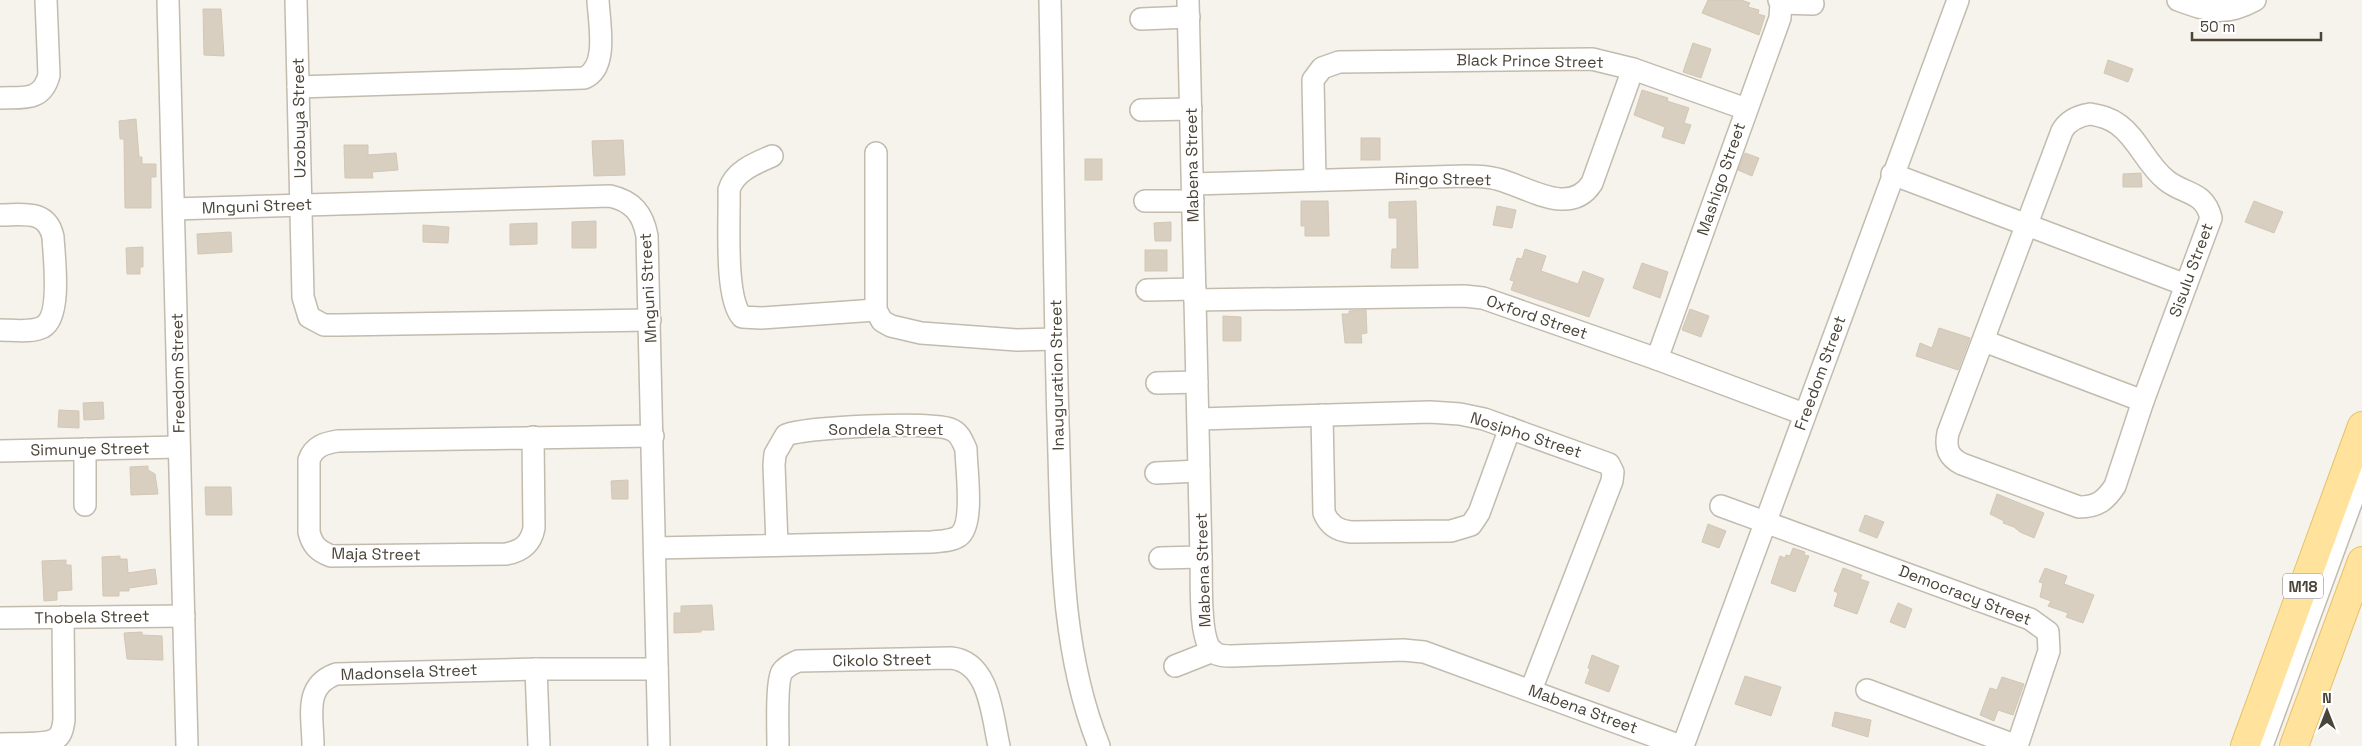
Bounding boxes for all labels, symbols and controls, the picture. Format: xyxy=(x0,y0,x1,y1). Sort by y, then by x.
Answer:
scale bar xyxy=(2192,10,2321,42)
text: 50 m xyxy=(2200,17,2235,36)
street label: Black Prince Street xyxy=(1456,49,1604,73)
street label: Uzobuya Street xyxy=(287,57,311,179)
street label: Mabena Street xyxy=(1180,107,1204,223)
street label: Mashigo Street xyxy=(1692,120,1750,238)
street label: Ringo Street xyxy=(1394,168,1492,190)
street label: Mnguni Street xyxy=(201,194,313,218)
street label: Sisulu Street xyxy=(2164,220,2218,320)
street label: Mnguni Street xyxy=(635,232,661,344)
street label: Oxford Street xyxy=(1484,290,1590,344)
street label: Inauguration Street xyxy=(1045,299,1069,451)
street label: Freedom Street xyxy=(166,313,190,433)
street label: Freedom Street xyxy=(1790,313,1850,433)
street label: Nosipho Street xyxy=(1468,407,1584,463)
street label: Sondela Street xyxy=(828,419,944,440)
street label: Simunye Street xyxy=(30,437,150,461)
street label: Mabena Street xyxy=(1191,512,1215,628)
street label: Maja Street xyxy=(331,543,421,565)
street label: Democracy Street xyxy=(1896,560,2034,630)
road number: M18 xyxy=(2283,574,2323,598)
street label: Thobela Street xyxy=(34,605,150,629)
street label: Cikolo Street xyxy=(832,649,932,671)
street label: Madonsela Street xyxy=(340,659,478,685)
street label: Mabena Street xyxy=(1525,679,1641,739)
north arrow xyxy=(2302,686,2352,736)
text: N xyxy=(2322,689,2332,707)

